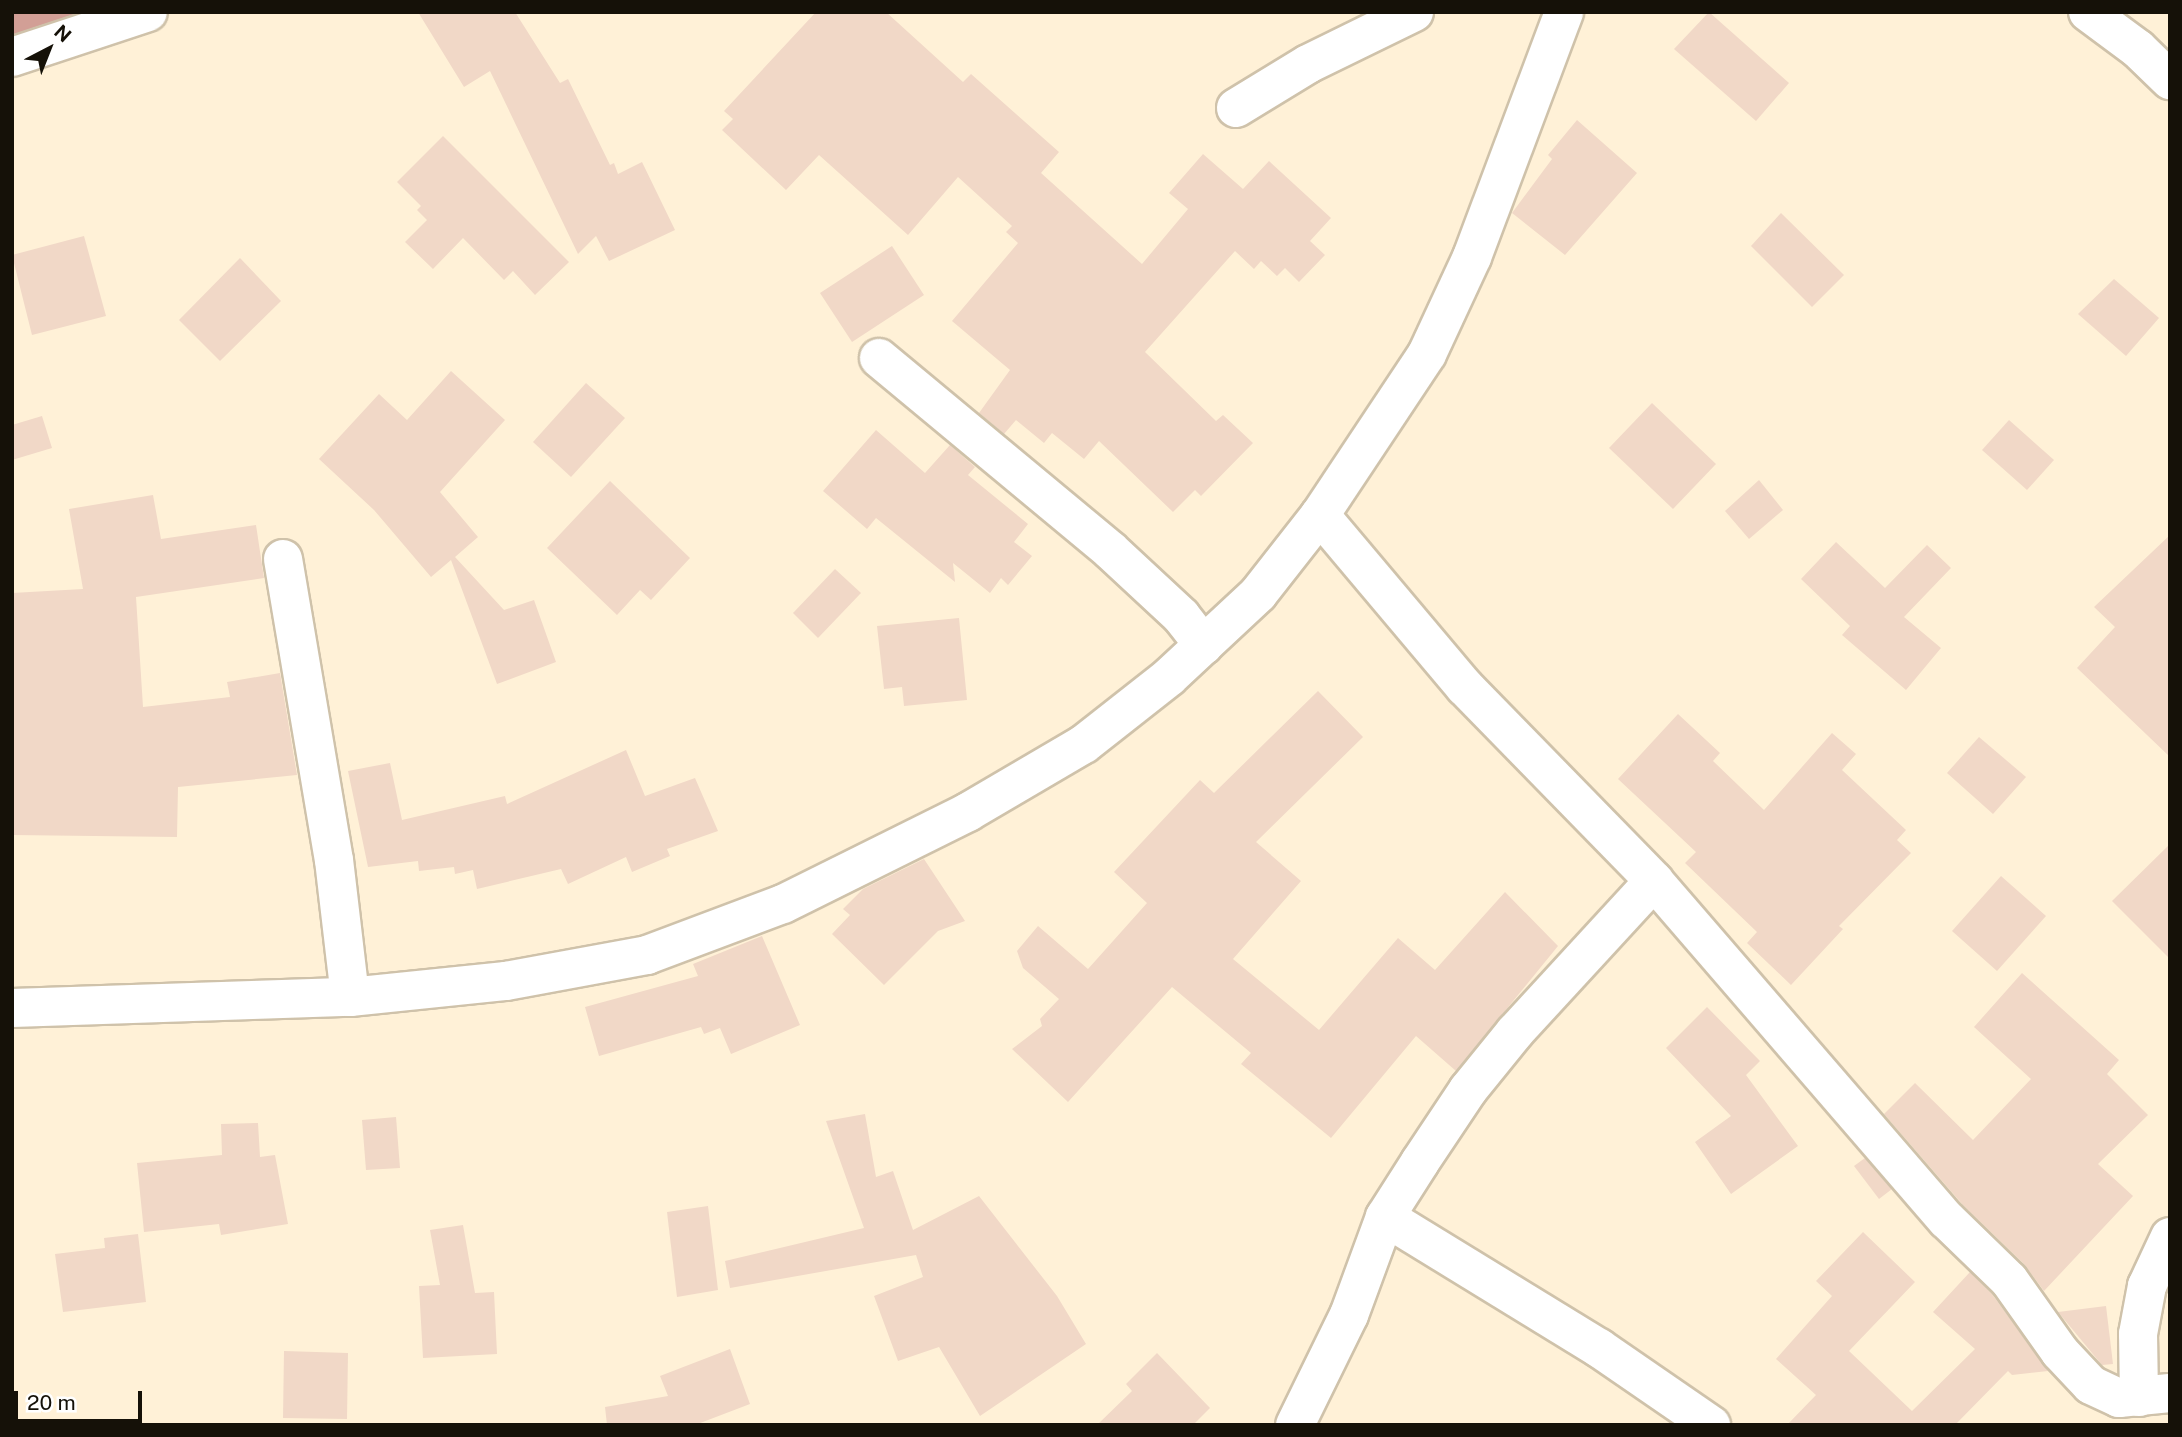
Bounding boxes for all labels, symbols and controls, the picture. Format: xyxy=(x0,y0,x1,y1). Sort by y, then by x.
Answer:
north arrow xyxy=(14,14,84,84)
text: N xyxy=(50,20,76,47)
scale bar xyxy=(18,1378,145,1422)
text: 20 m xyxy=(27,1390,76,1415)

